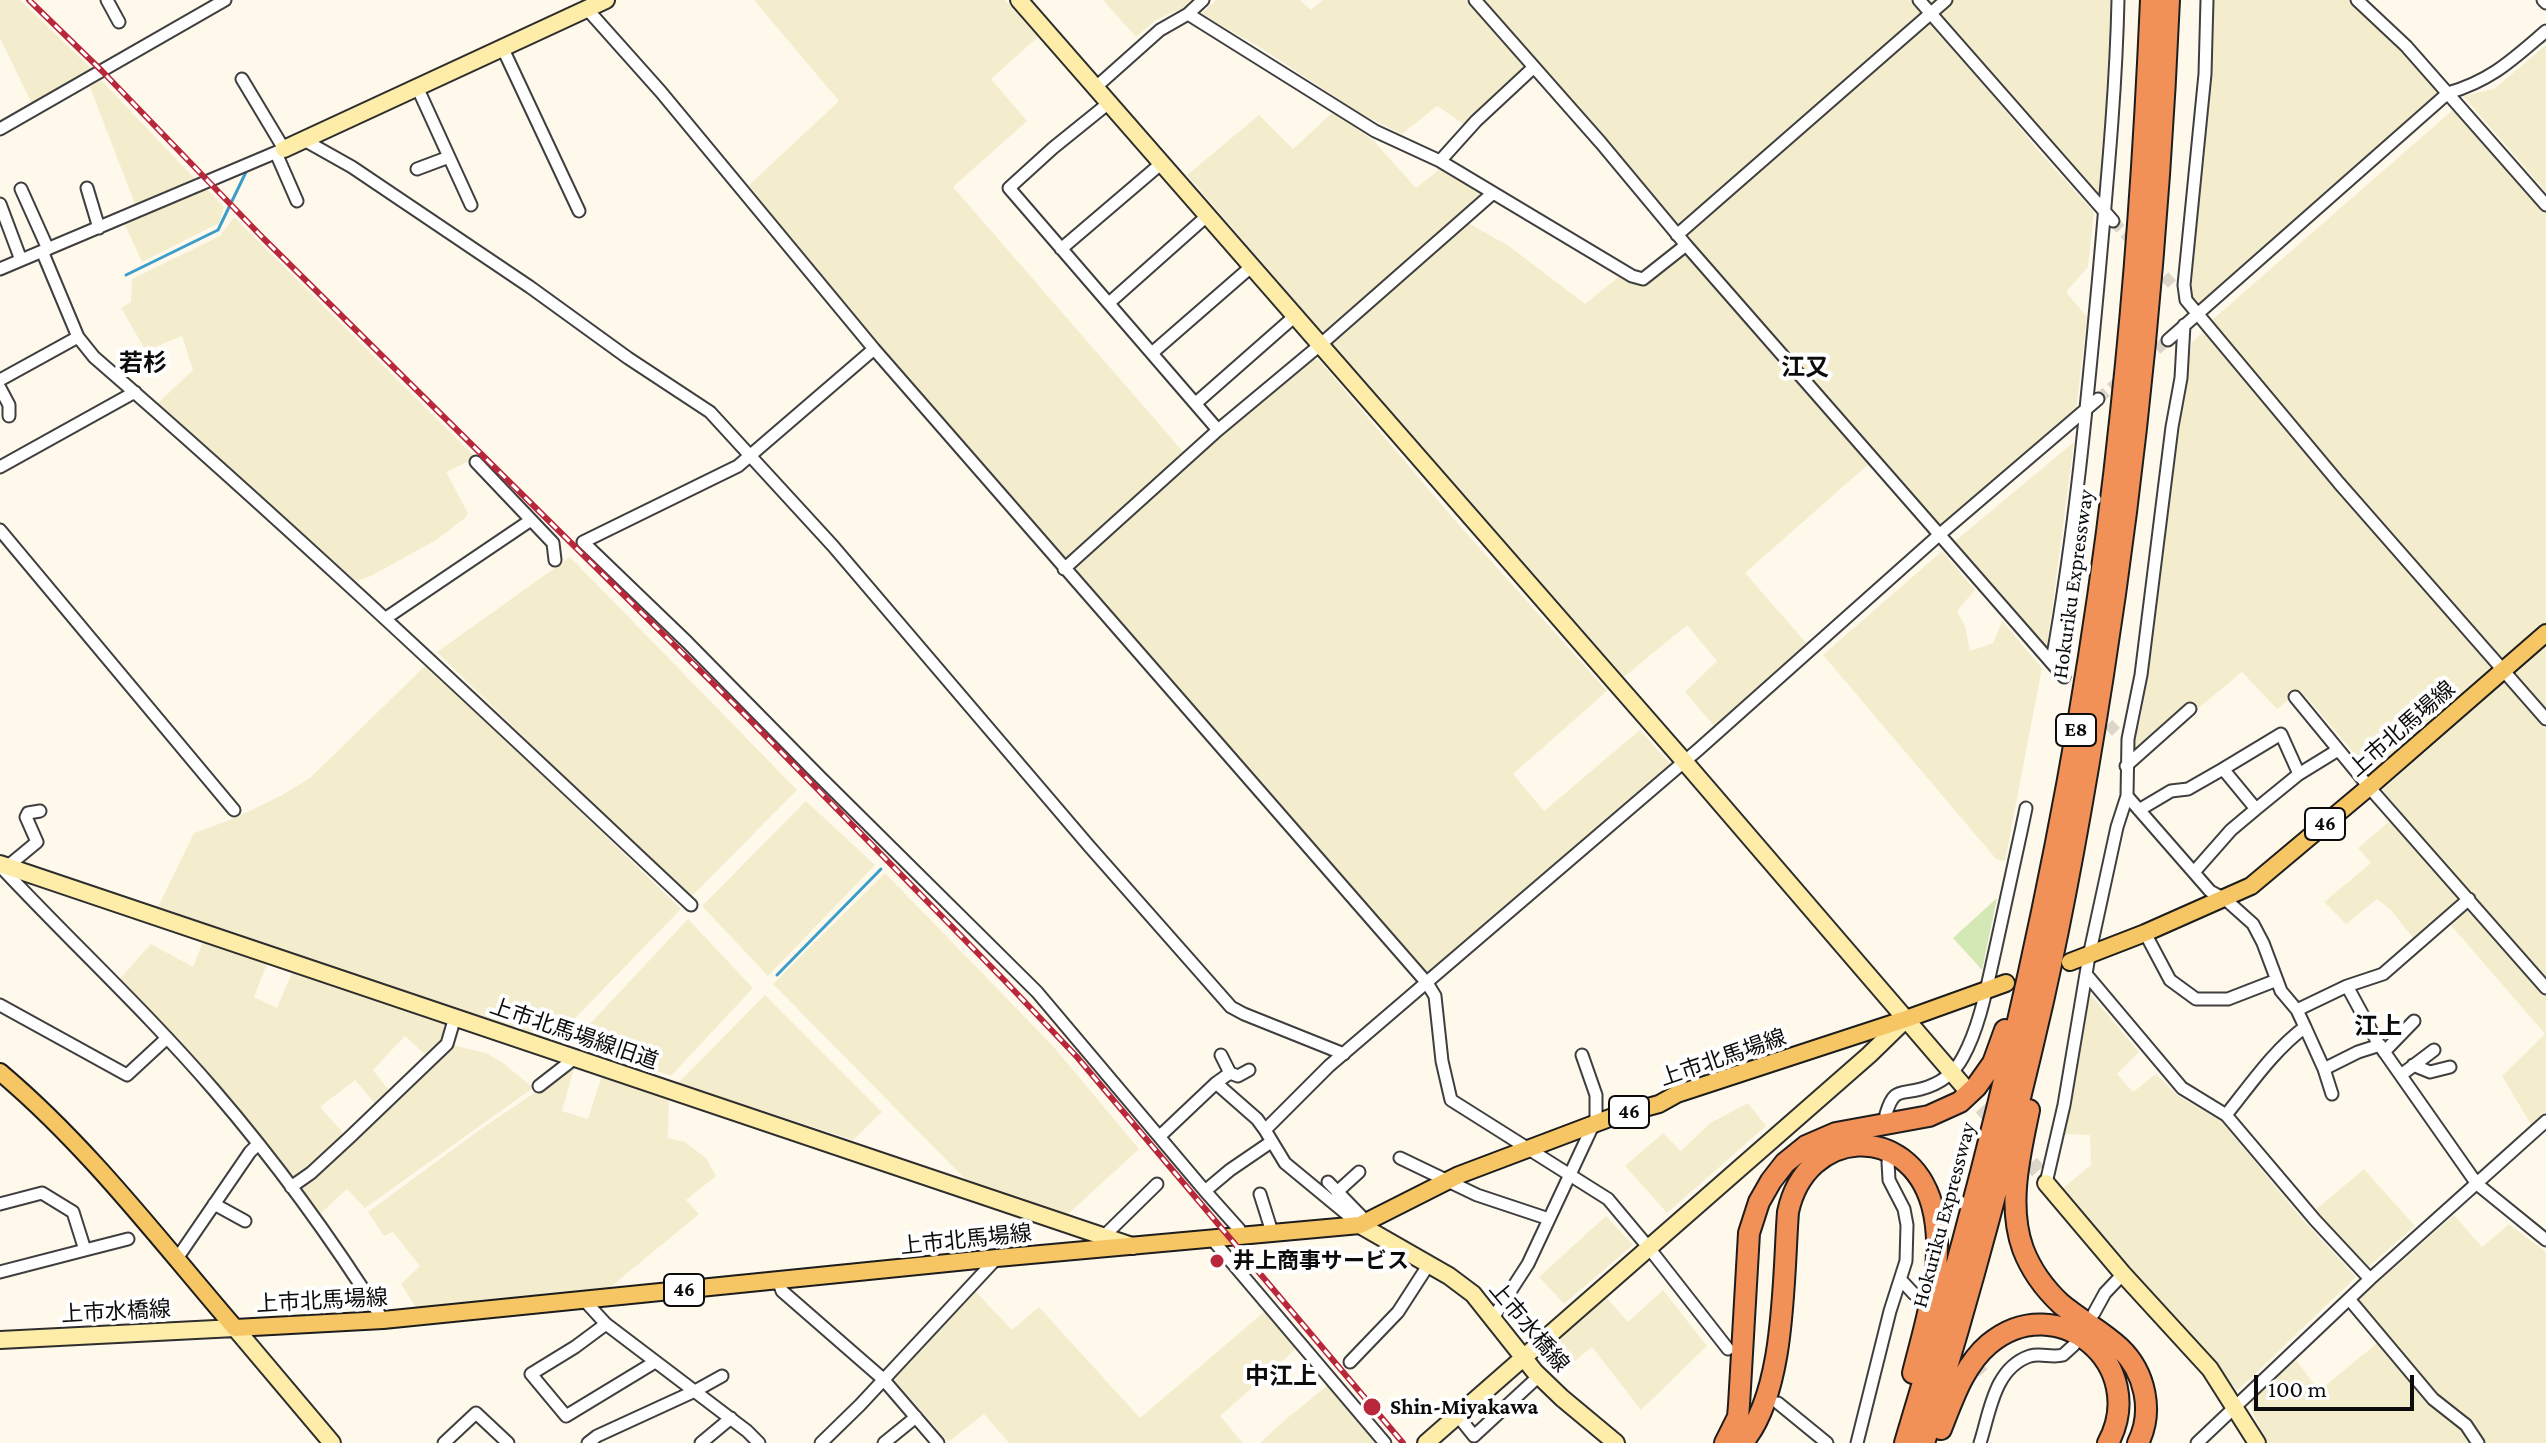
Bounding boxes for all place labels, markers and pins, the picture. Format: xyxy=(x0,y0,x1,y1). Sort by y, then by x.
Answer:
place label: 井上商事サービス xyxy=(1233,1248,1409,1274)
marker: 井上商事サービス xyxy=(1208,1252,1226,1270)
place label: Shin-Miyakawa xyxy=(1390,1394,1538,1420)
marker: Shin-Miyakawa xyxy=(1361,1396,1383,1418)

